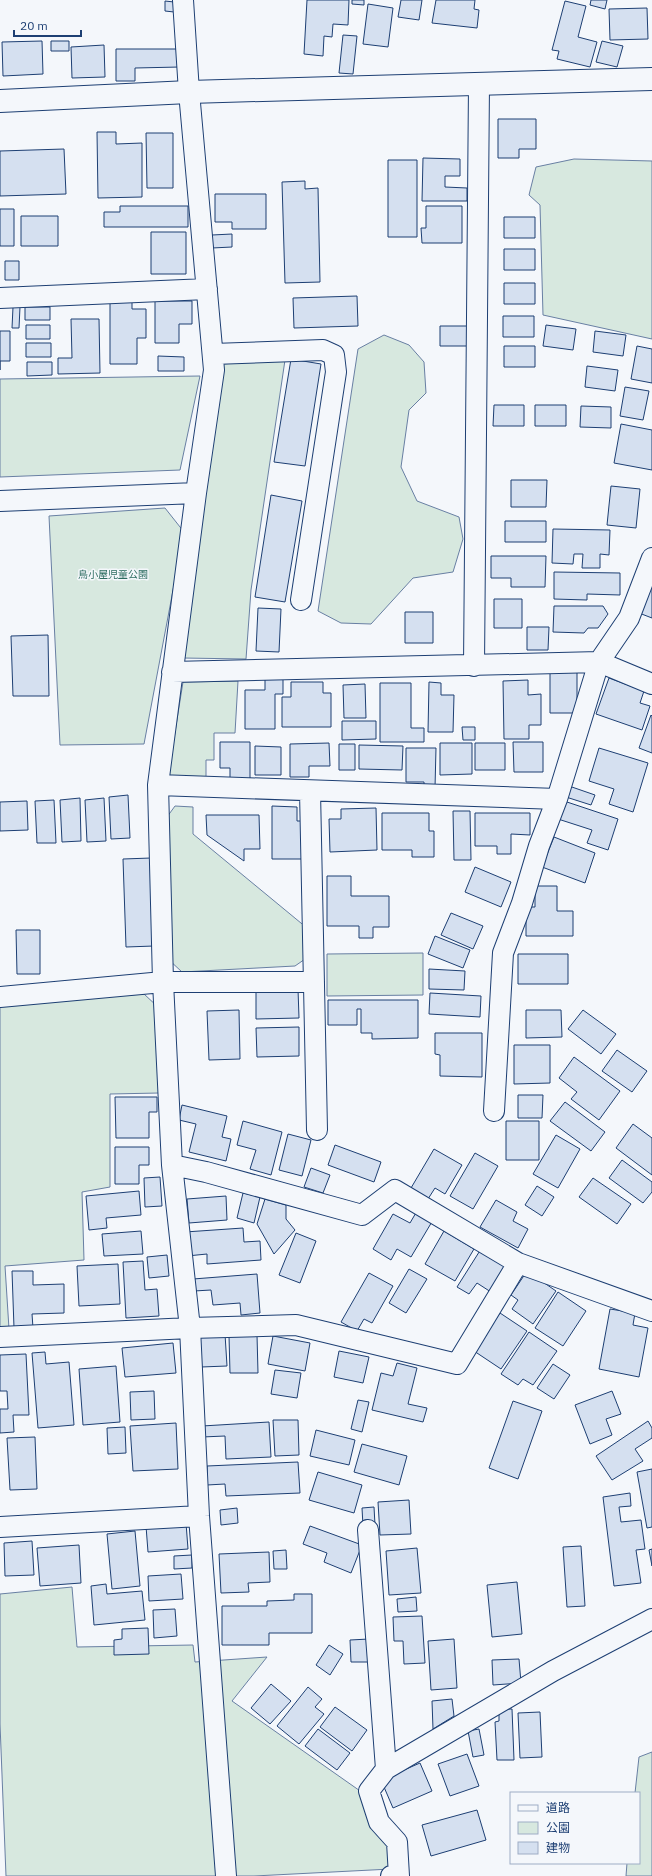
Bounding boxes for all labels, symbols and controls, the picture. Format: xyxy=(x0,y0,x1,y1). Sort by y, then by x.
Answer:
scale bar xyxy=(14,12,81,38)
text: 20 m xyxy=(20,18,48,33)
park label: 鳥小屋児童公園 xyxy=(78,568,148,581)
legend xyxy=(510,1792,640,1864)
text: 道路 xyxy=(546,1800,570,1815)
text: 公園 xyxy=(546,1820,570,1835)
text: 建物 xyxy=(546,1840,570,1855)

